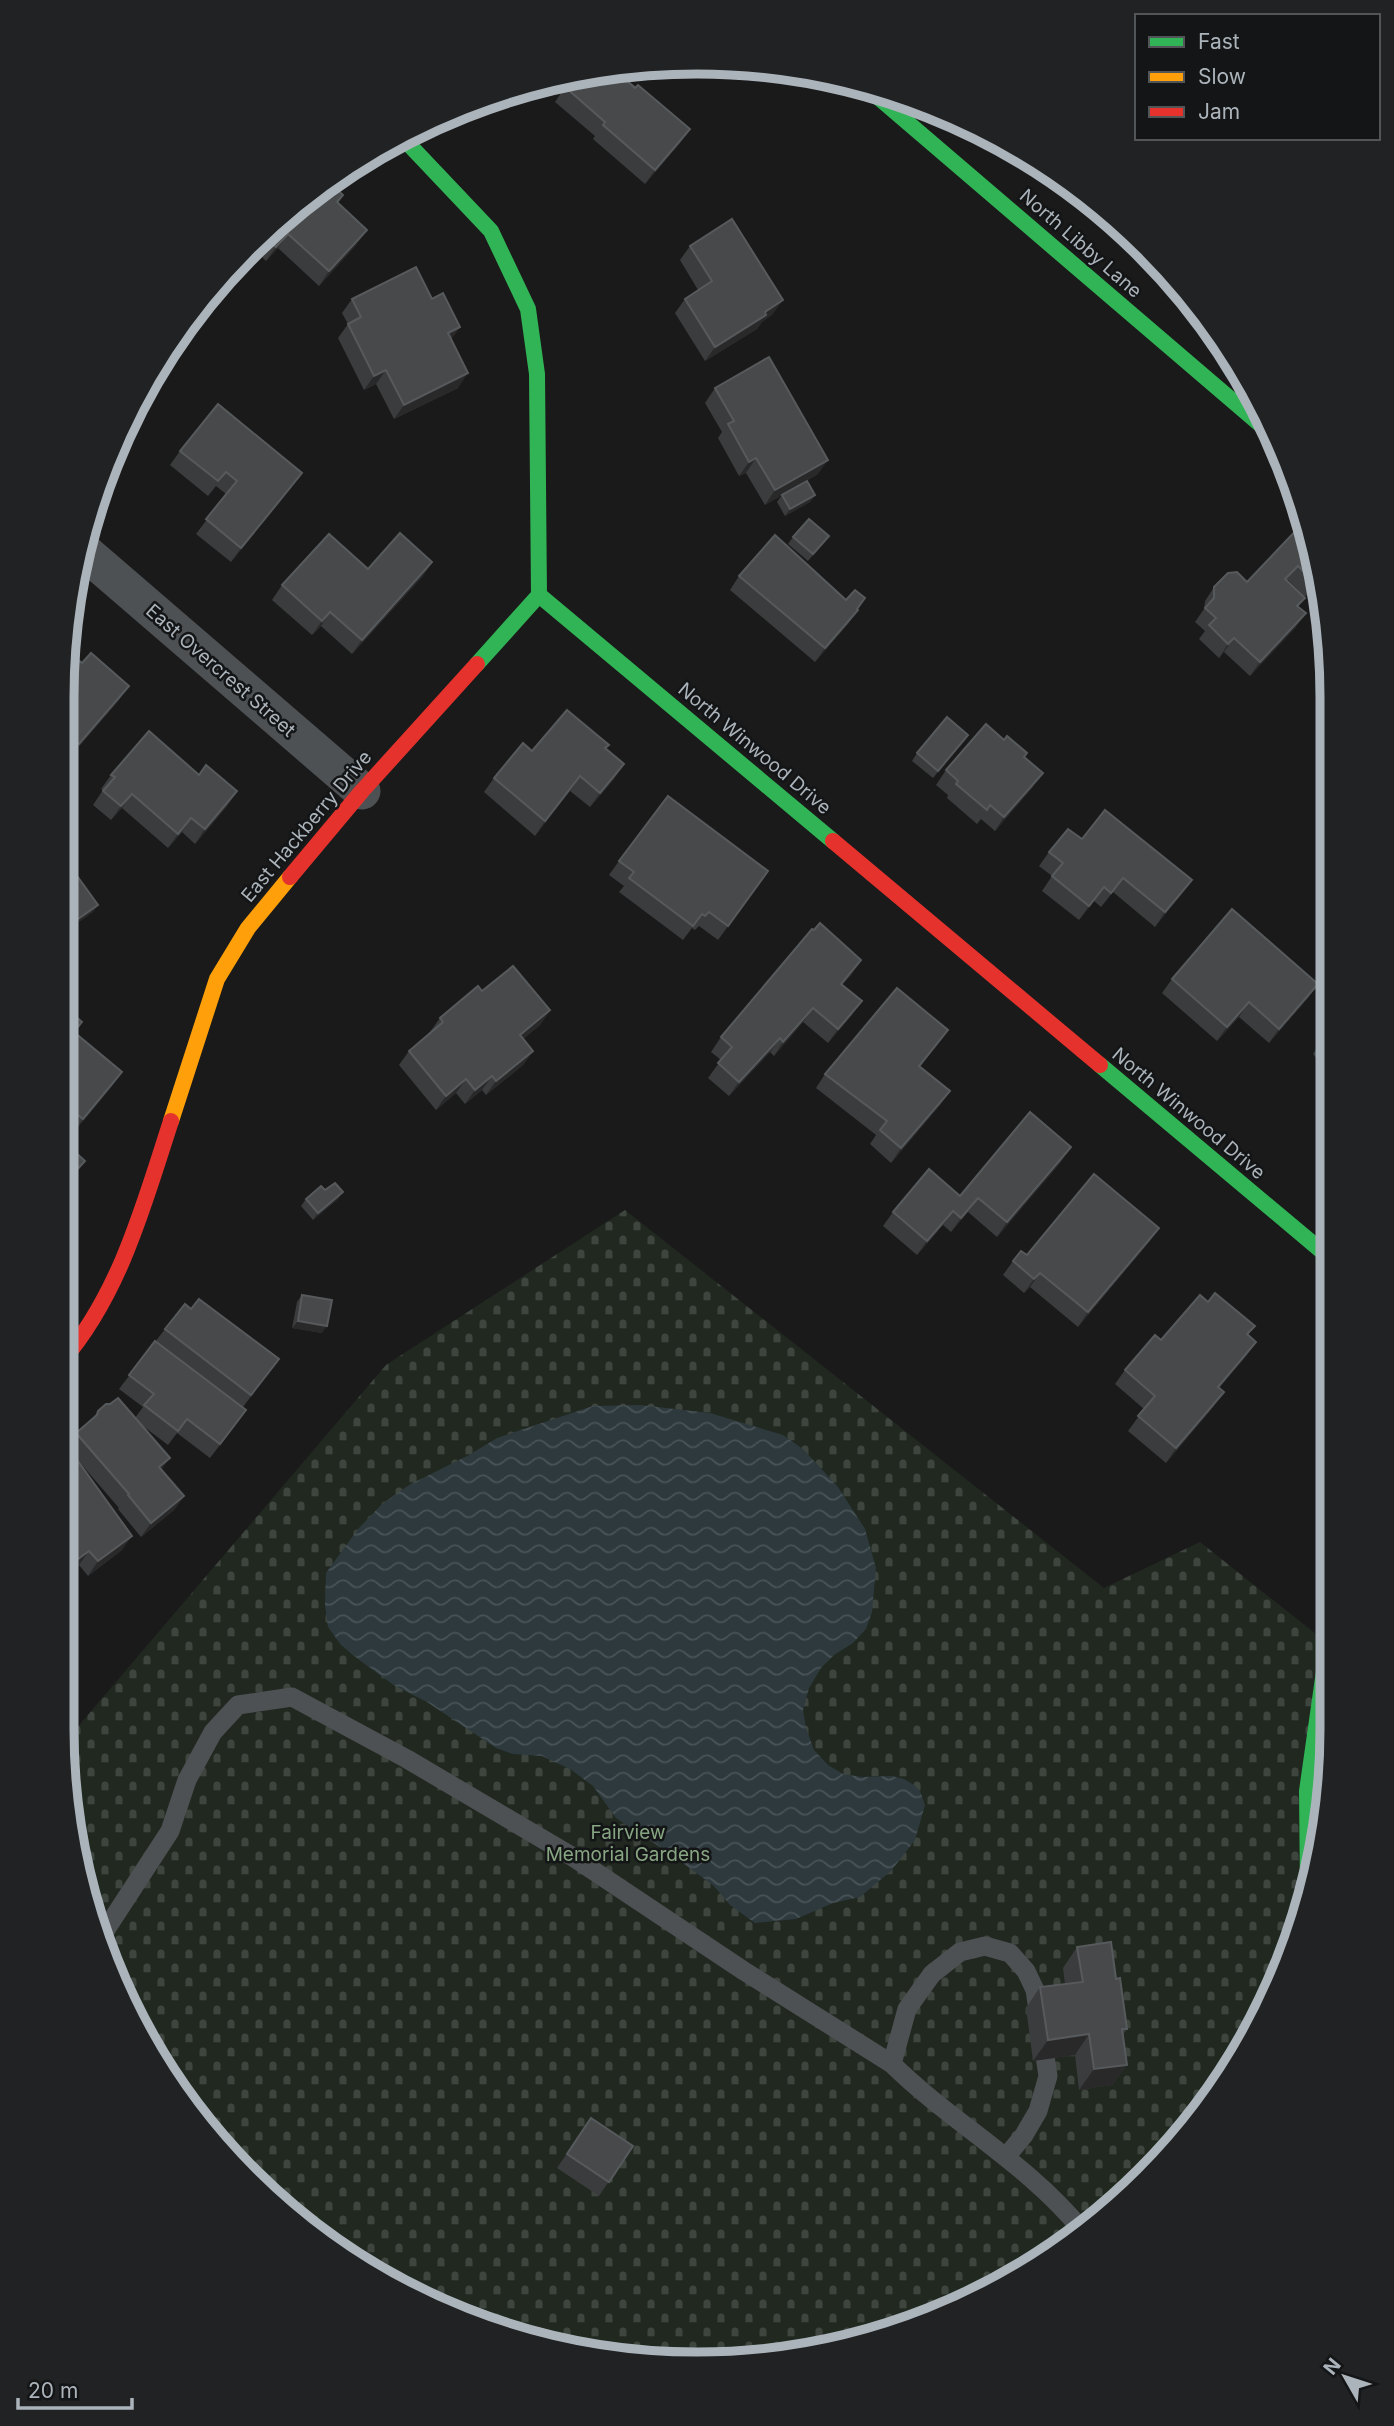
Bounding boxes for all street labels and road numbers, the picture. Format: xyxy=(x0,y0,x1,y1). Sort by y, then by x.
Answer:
street label: North Libby Lane xyxy=(1015,184,1146,303)
street label: East Overcrest Street xyxy=(141,599,300,742)
street label: North Winwood Drive xyxy=(674,678,836,819)
street label: East Hackberry Drive xyxy=(236,746,376,907)
street label: North Winwood Drive xyxy=(1108,1043,1270,1184)

